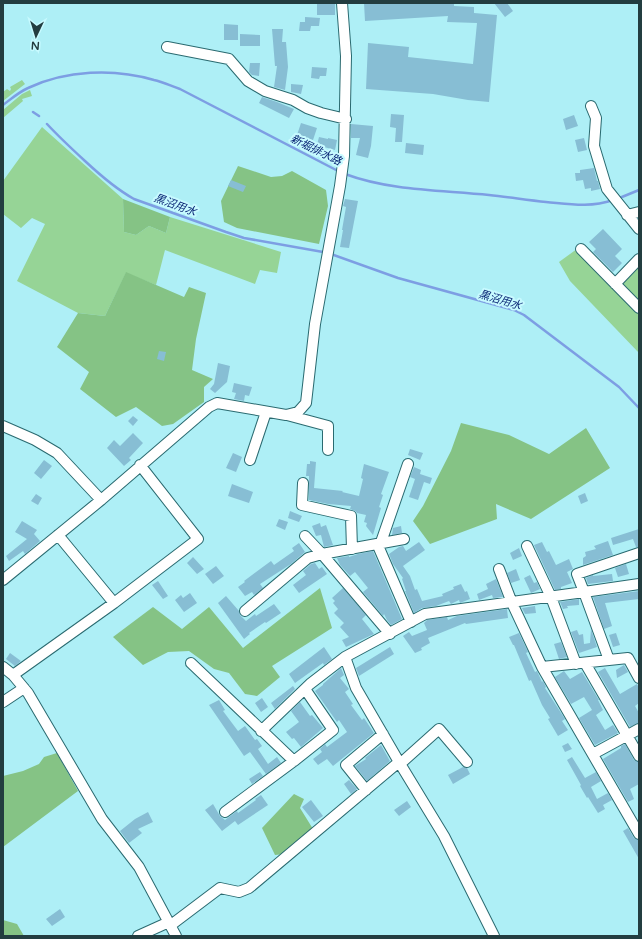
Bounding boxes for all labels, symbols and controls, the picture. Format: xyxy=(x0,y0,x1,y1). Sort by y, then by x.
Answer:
north arrow xyxy=(16,16,56,56)
text: N xyxy=(30,39,40,52)
water label: 新堀排水路 xyxy=(288,132,344,168)
water label: 黒沼用水 xyxy=(152,191,199,219)
water label: 黒沼用水 xyxy=(477,288,524,313)

